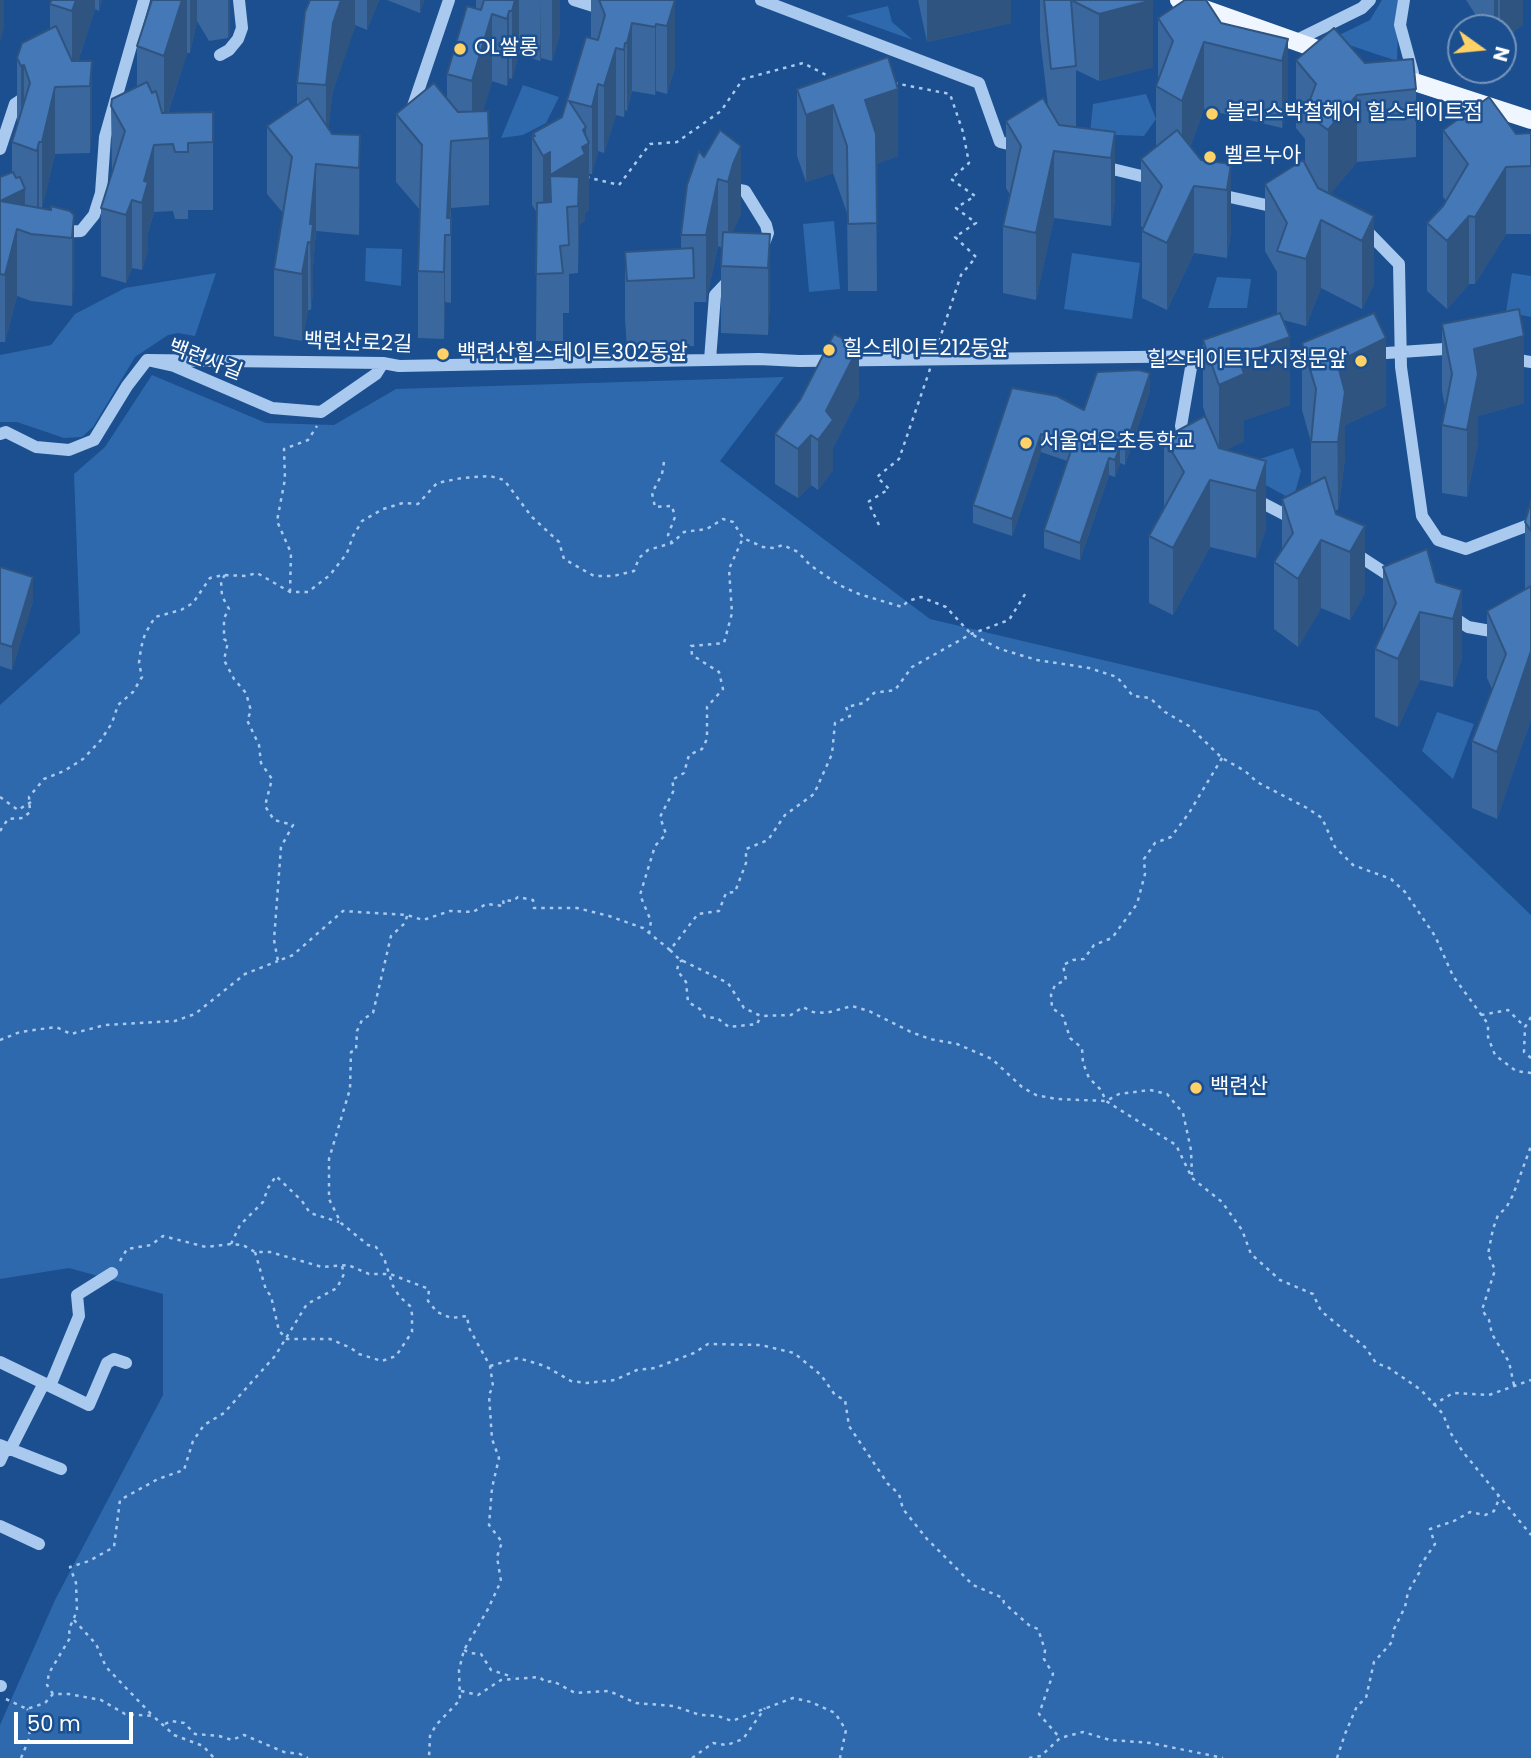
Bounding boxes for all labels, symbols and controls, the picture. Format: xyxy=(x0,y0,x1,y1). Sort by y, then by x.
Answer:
north arrow xyxy=(1447,14,1517,84)
place label: OL쌀롱 xyxy=(474,36,538,62)
marker: OL쌀롱 xyxy=(452,41,468,57)
text: N xyxy=(1486,44,1516,64)
place label: 블리스박철헤어 힐스테이트점 xyxy=(1226,101,1483,127)
marker: 블리스박철헤어 힐스테이트점 xyxy=(1204,106,1220,122)
place label: 벨르누아 xyxy=(1224,144,1301,170)
marker: 벨르누아 xyxy=(1202,149,1218,165)
street label: 백련산로2길 xyxy=(303,330,413,358)
street label: 백련사길 xyxy=(164,335,246,387)
place label: 힐스테이트212동앞 xyxy=(843,337,1009,363)
place label: 백련산힐스테이트302동앞 xyxy=(457,341,688,367)
marker: 힐스테이트212동앞 xyxy=(821,342,837,358)
marker: 백련산힐스테이트302동앞 xyxy=(435,346,451,362)
place label: 힐스테이트1단지정문앞 xyxy=(1147,348,1347,374)
marker: 힐스테이트1단지정문앞 xyxy=(1353,353,1369,369)
place label: 서울연은초등학교 xyxy=(1040,430,1195,456)
marker: 서울연은초등학교 xyxy=(1018,435,1034,451)
place label: 백련산 xyxy=(1210,1075,1268,1101)
marker: 백련산 xyxy=(1188,1080,1204,1096)
scale bar xyxy=(18,1698,136,1742)
text: 50 m xyxy=(27,1709,81,1738)

